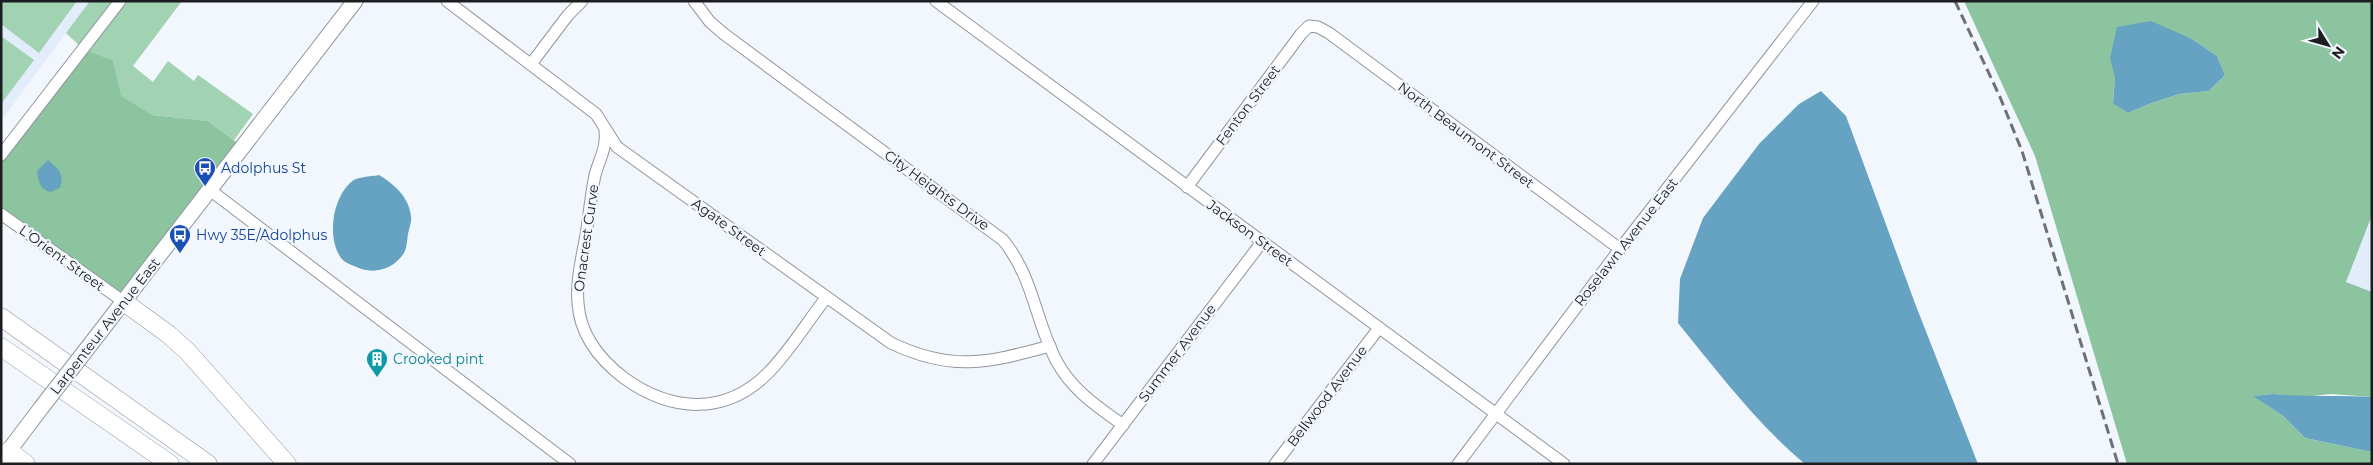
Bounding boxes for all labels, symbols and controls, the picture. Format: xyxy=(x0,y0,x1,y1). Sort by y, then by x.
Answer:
north arrow xyxy=(2303,20,2353,70)
text: N xyxy=(2328,43,2349,63)
street label: Fenton Street xyxy=(1212,61,1284,149)
street label: North Beaumont Street xyxy=(1394,78,1538,192)
street label: City Heights Drive xyxy=(881,146,993,234)
bus stop icon: Adolphus St xyxy=(193,156,217,187)
place label: Adolphus St xyxy=(221,159,306,177)
street label: Roselawn Avenue East xyxy=(1570,174,1682,310)
street label: Onacrest Curve xyxy=(570,183,602,293)
street label: Agate Street xyxy=(688,194,770,260)
street label: Jackson Street xyxy=(1203,195,1297,271)
street label: L'Orient Street xyxy=(16,221,109,295)
bus stop icon: Hwy 35E/Adolphus xyxy=(168,223,192,254)
place label: Hwy 35E/Adolphus xyxy=(196,226,327,244)
street label: Larpenteur Avenue East xyxy=(46,254,164,398)
street label: Summer Avenue xyxy=(1134,300,1220,406)
street label: Bellwood Avenue xyxy=(1283,342,1371,450)
building icon: Crooked pint xyxy=(365,347,389,378)
place label: Crooked pint xyxy=(393,350,484,368)

